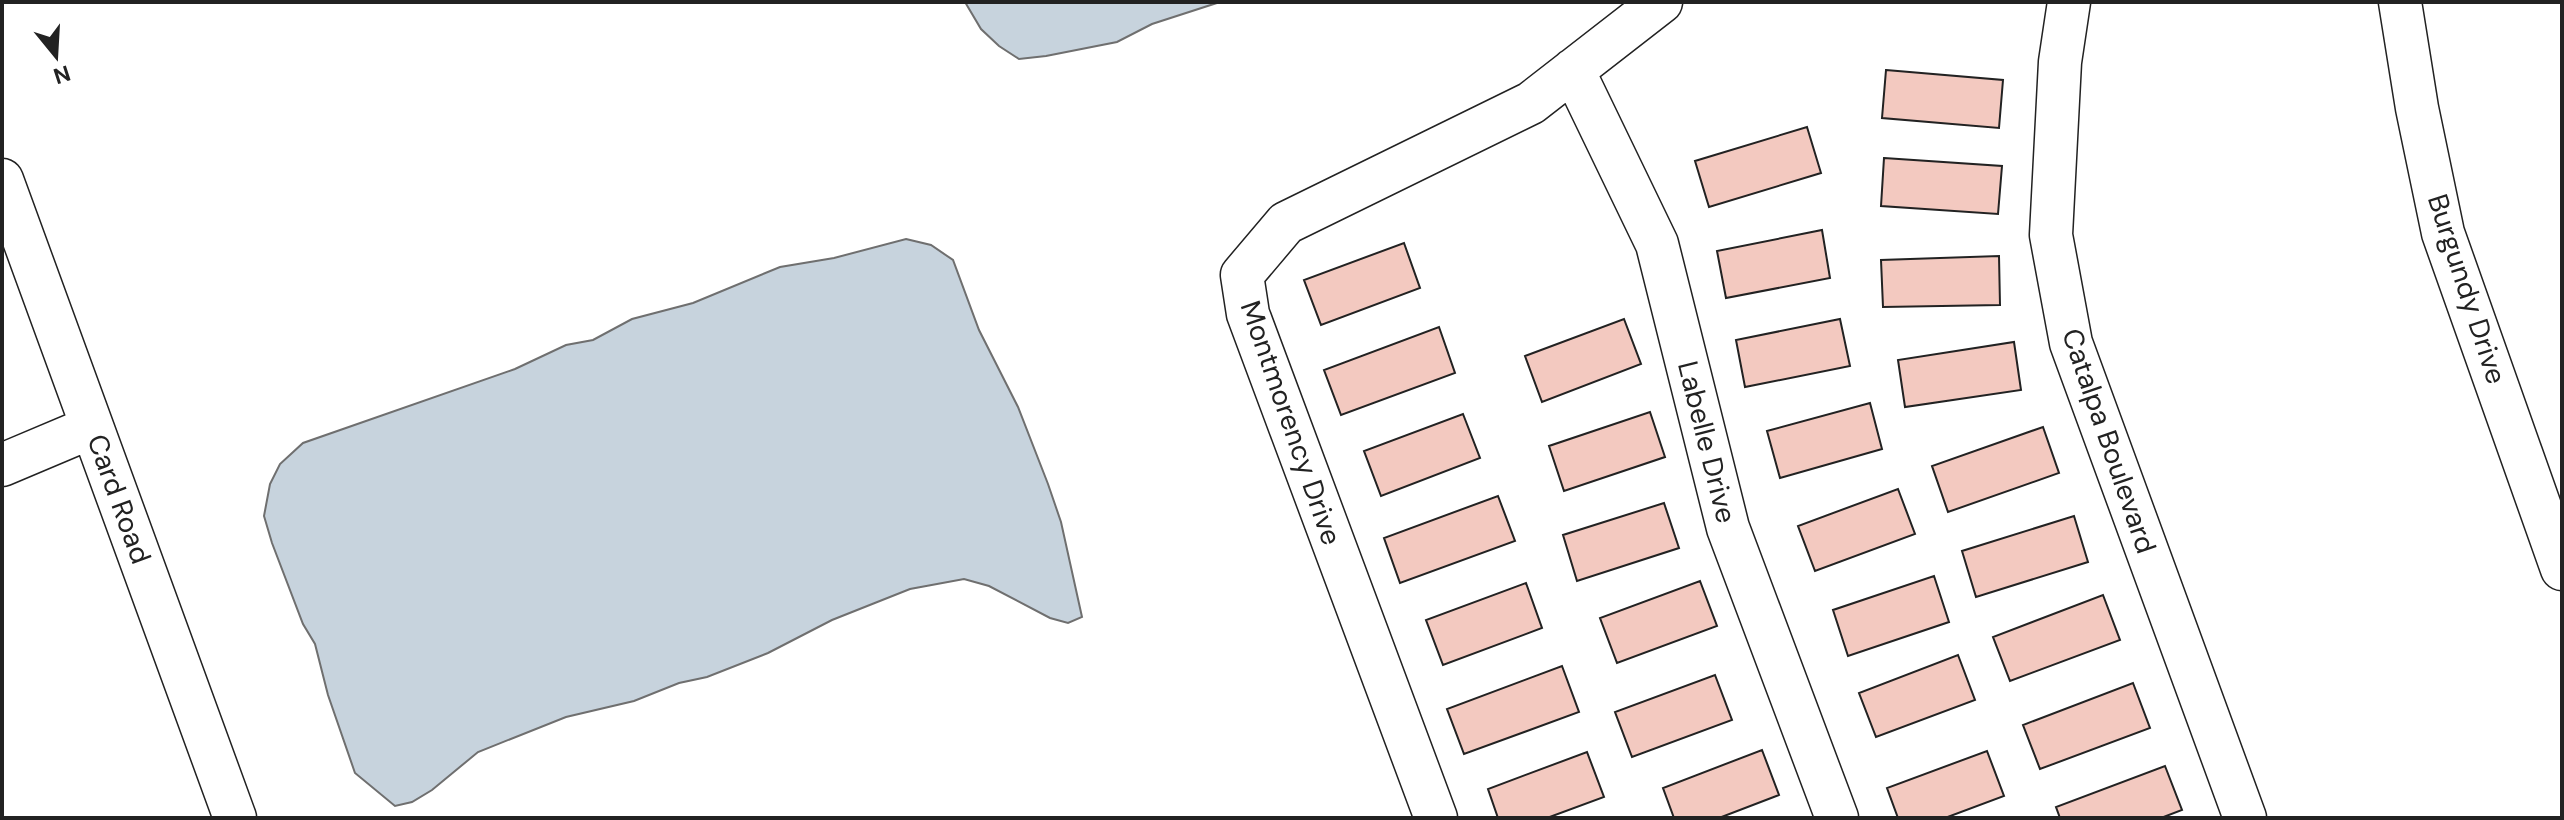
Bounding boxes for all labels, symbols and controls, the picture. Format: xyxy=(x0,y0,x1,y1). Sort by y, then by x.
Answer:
north arrow xyxy=(16,16,96,96)
text: N xyxy=(50,58,74,91)
street label: Burgundy Drive xyxy=(2419,189,2515,389)
street label: Montmorency Drive xyxy=(1232,296,1350,550)
street label: Catalpa Boulevard xyxy=(2053,324,2165,558)
street label: Labelle Drive xyxy=(1669,357,1745,527)
street label: Card Road xyxy=(78,429,160,569)

